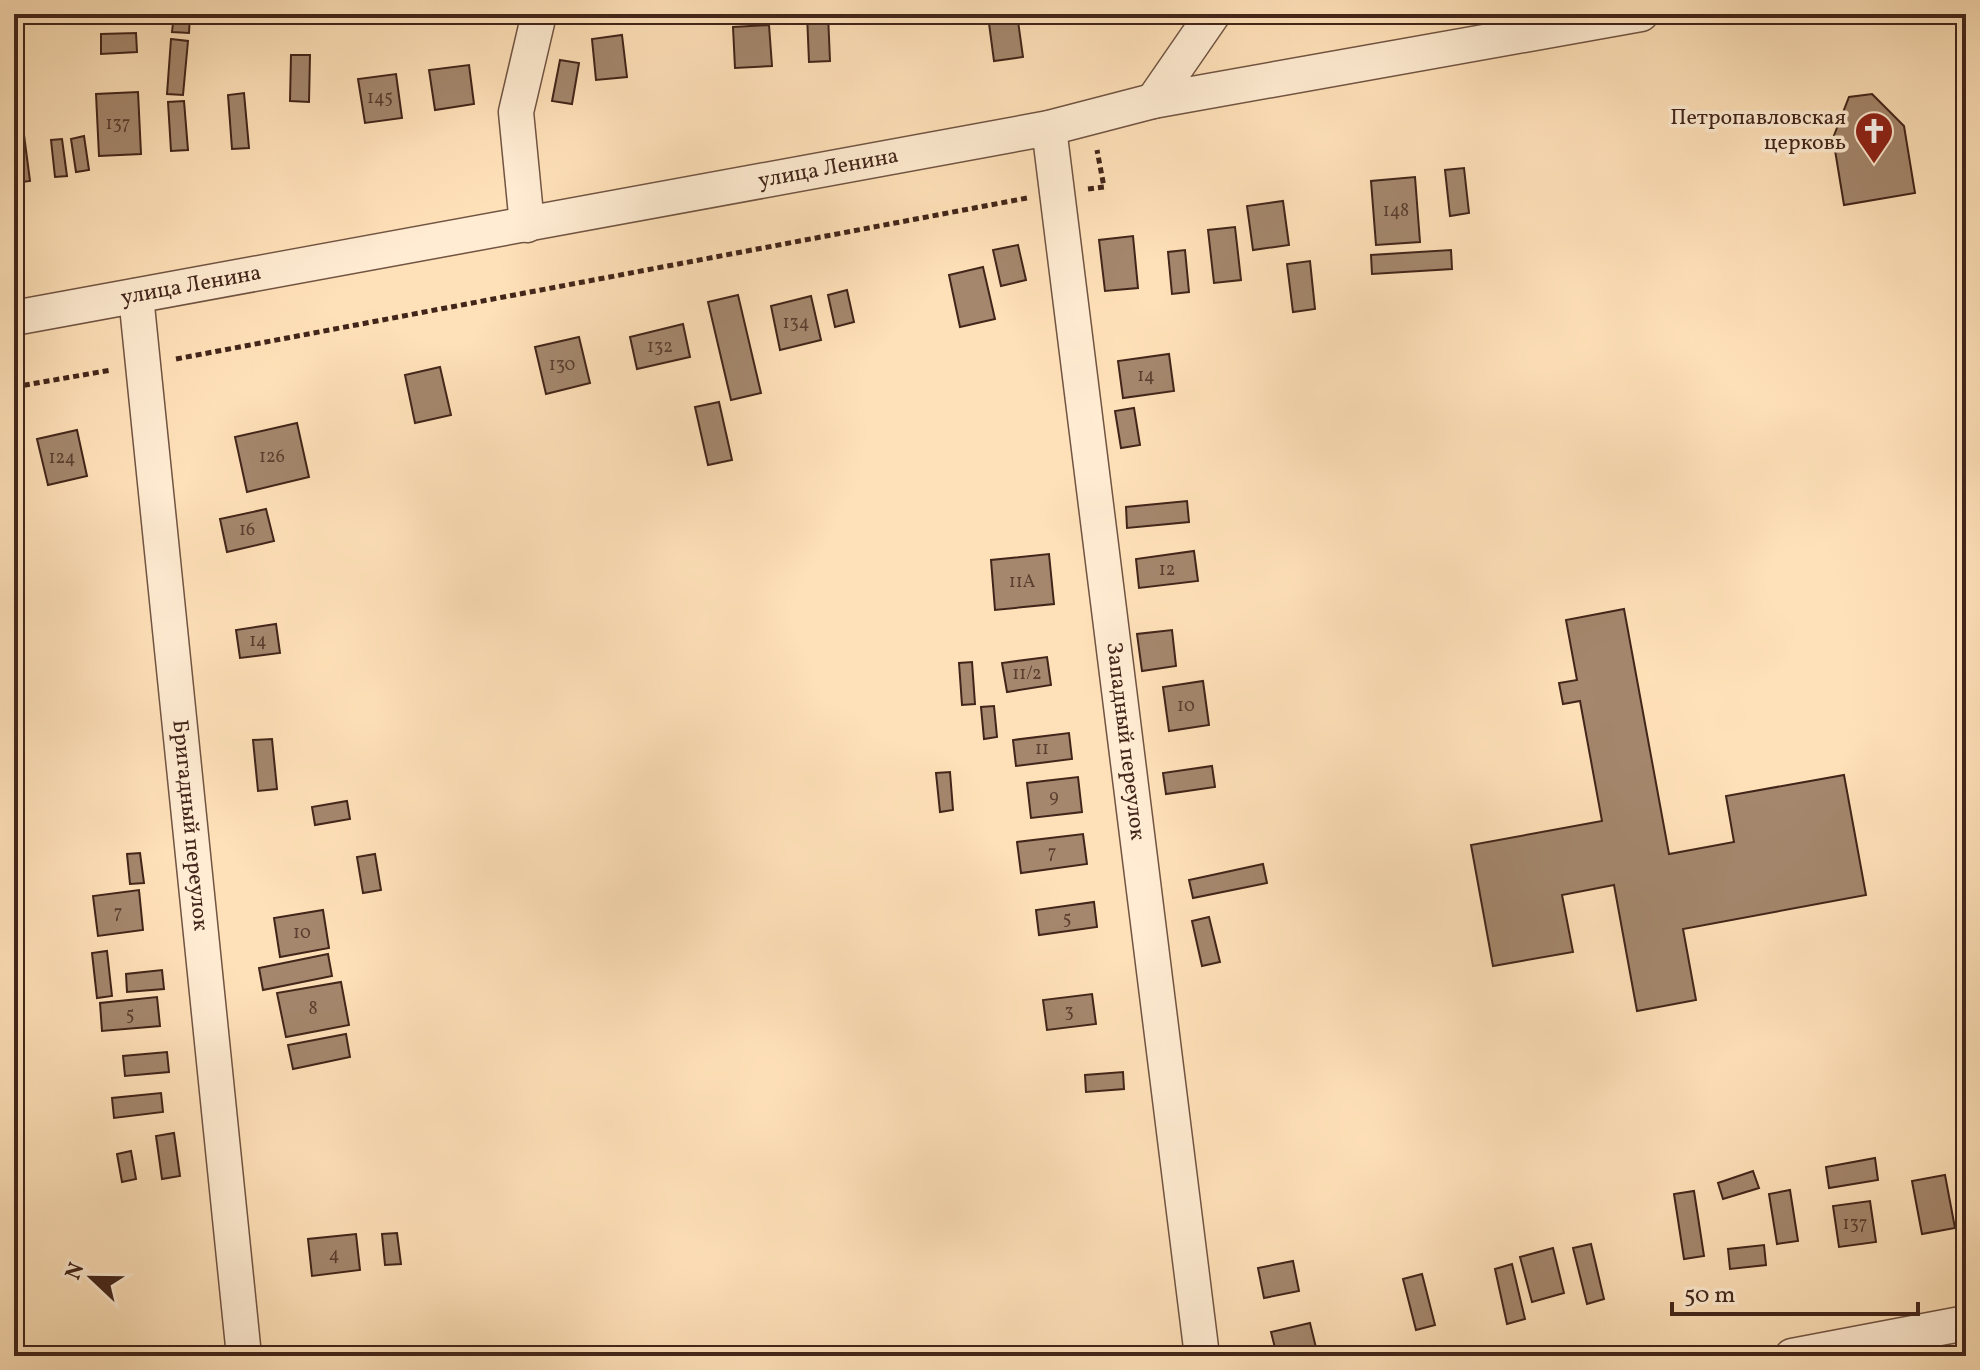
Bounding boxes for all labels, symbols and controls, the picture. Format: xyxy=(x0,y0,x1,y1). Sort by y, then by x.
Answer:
house number: 145 xyxy=(367,86,393,111)
place label: Петропавловская церковь xyxy=(1670,103,1846,159)
church icon: Петропавловская церковь xyxy=(1853,110,1895,165)
house number: 137 xyxy=(106,112,130,137)
street label: улица Ленина xyxy=(756,140,901,197)
house number: 148 xyxy=(1383,199,1409,224)
street label: улица Ленина xyxy=(118,257,264,314)
house number: 134 xyxy=(783,311,809,336)
house number: 132 xyxy=(647,335,673,360)
house number: 130 xyxy=(549,353,576,378)
house number: 14 xyxy=(1137,364,1155,389)
house number: 126 xyxy=(259,445,285,470)
house number: 124 xyxy=(49,446,75,471)
house number: 16 xyxy=(239,518,255,543)
house number: 12 xyxy=(1159,558,1175,583)
house number: 11А xyxy=(1009,570,1036,595)
house number: 14 xyxy=(249,629,267,654)
street label: Западный переулок xyxy=(1098,640,1153,842)
house number: 11/2 xyxy=(1012,662,1042,687)
house number: 10 xyxy=(1177,694,1195,719)
street label: Бригадный переулок xyxy=(164,718,216,933)
house number: 11 xyxy=(1035,737,1049,762)
house number: 9 xyxy=(1049,785,1059,810)
house number: 7 xyxy=(1048,841,1056,866)
house number: 7 xyxy=(114,901,122,926)
house number: 5 xyxy=(1063,907,1071,932)
house number: 10 xyxy=(293,921,311,946)
house number: 8 xyxy=(308,997,318,1022)
house number: 3 xyxy=(1064,1000,1074,1025)
house number: 5 xyxy=(126,1003,134,1028)
house number: 137 xyxy=(1843,1212,1867,1237)
north arrow xyxy=(52,1238,132,1318)
house number: 4 xyxy=(329,1243,339,1268)
text: N xyxy=(58,1258,93,1285)
scale bar xyxy=(1672,1266,1918,1316)
text: 50 m xyxy=(1684,1279,1736,1313)

